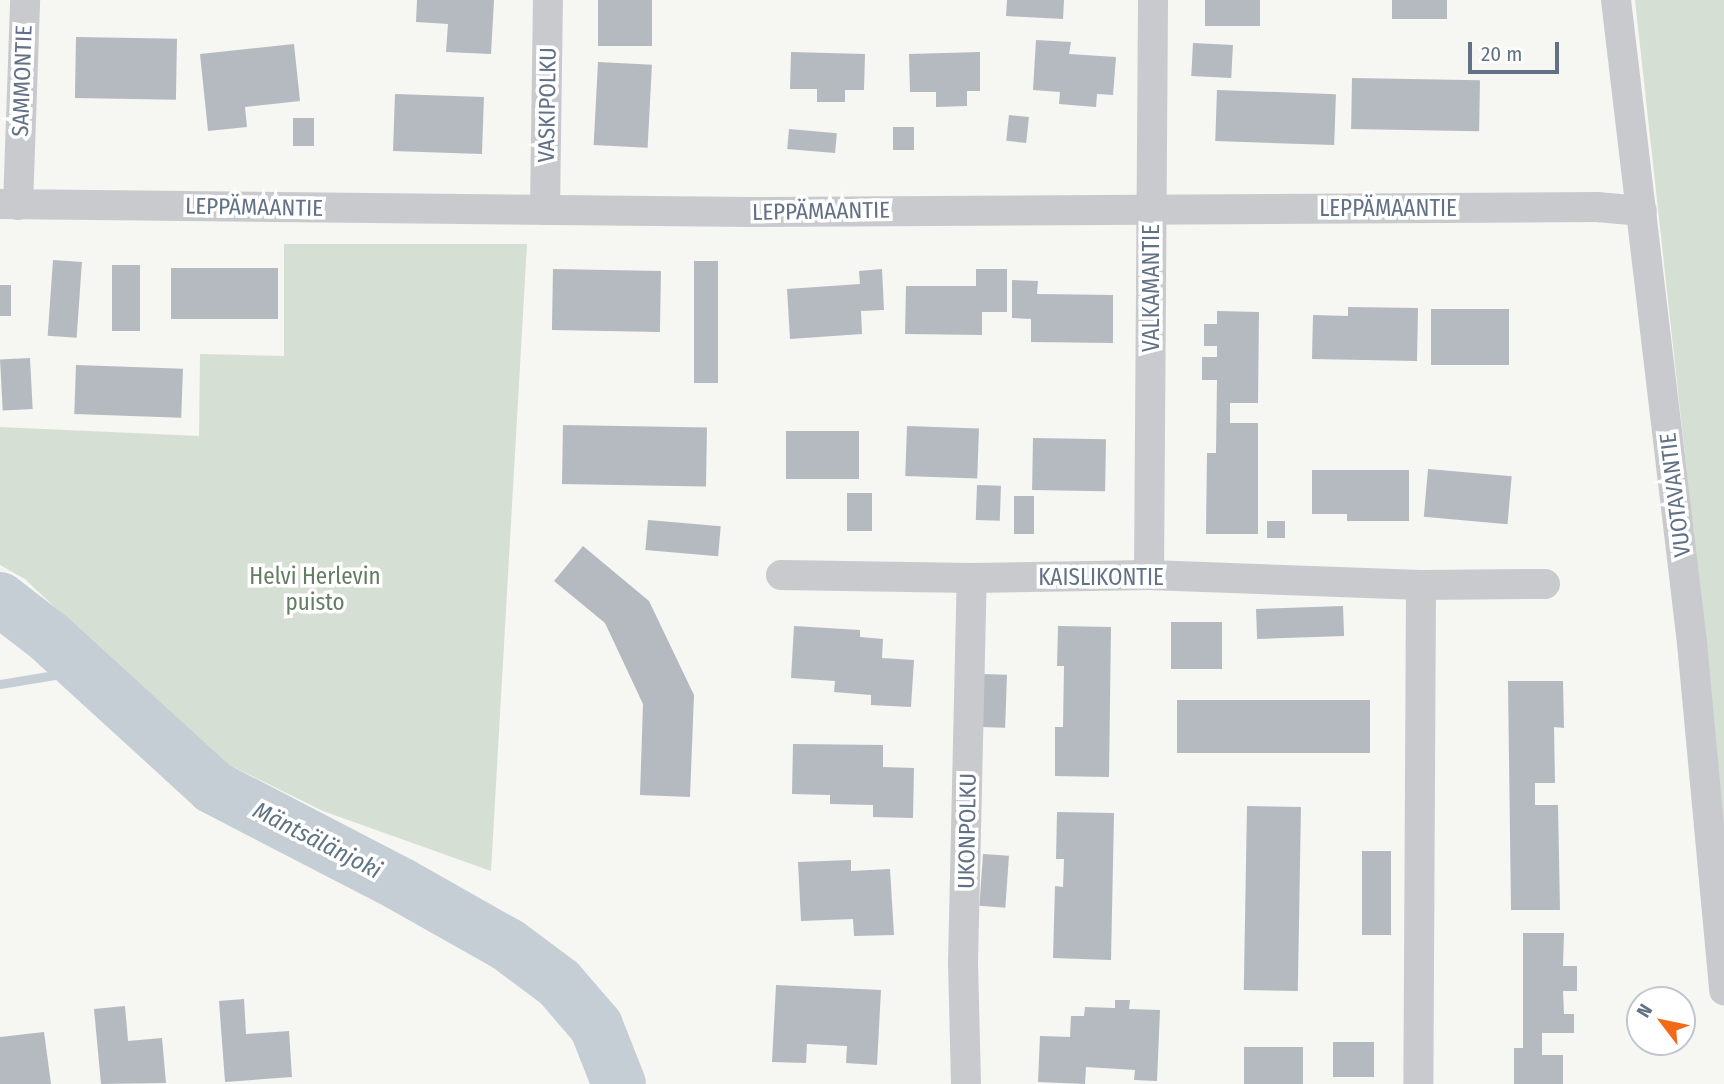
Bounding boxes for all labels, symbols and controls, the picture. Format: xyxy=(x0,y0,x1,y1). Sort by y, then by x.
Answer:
street label: SAMMONTIE xyxy=(6,25,38,137)
scale bar xyxy=(1472,28,1563,72)
text: 20 m xyxy=(1481,41,1522,67)
street label: VASKIPOLKU xyxy=(532,47,562,163)
street label: LEPPÄMAANTIE xyxy=(185,192,323,222)
street label: LEPPÄMAANTIE xyxy=(1319,194,1457,222)
street label: LEPPÄMAANTIE xyxy=(752,196,890,226)
street label: VALKAMANTIE xyxy=(1137,224,1165,352)
street label: VUOTAVANTIE xyxy=(1654,431,1696,559)
park label: Helvi Herlevin puisto xyxy=(249,562,381,616)
street label: KAISLIKONTIE xyxy=(1038,563,1164,591)
street label: UKONPOLKU xyxy=(952,773,982,889)
water label: Mäntsälänjoki xyxy=(248,796,386,886)
north arrow xyxy=(1626,986,1696,1056)
text: N xyxy=(1632,1000,1657,1022)

